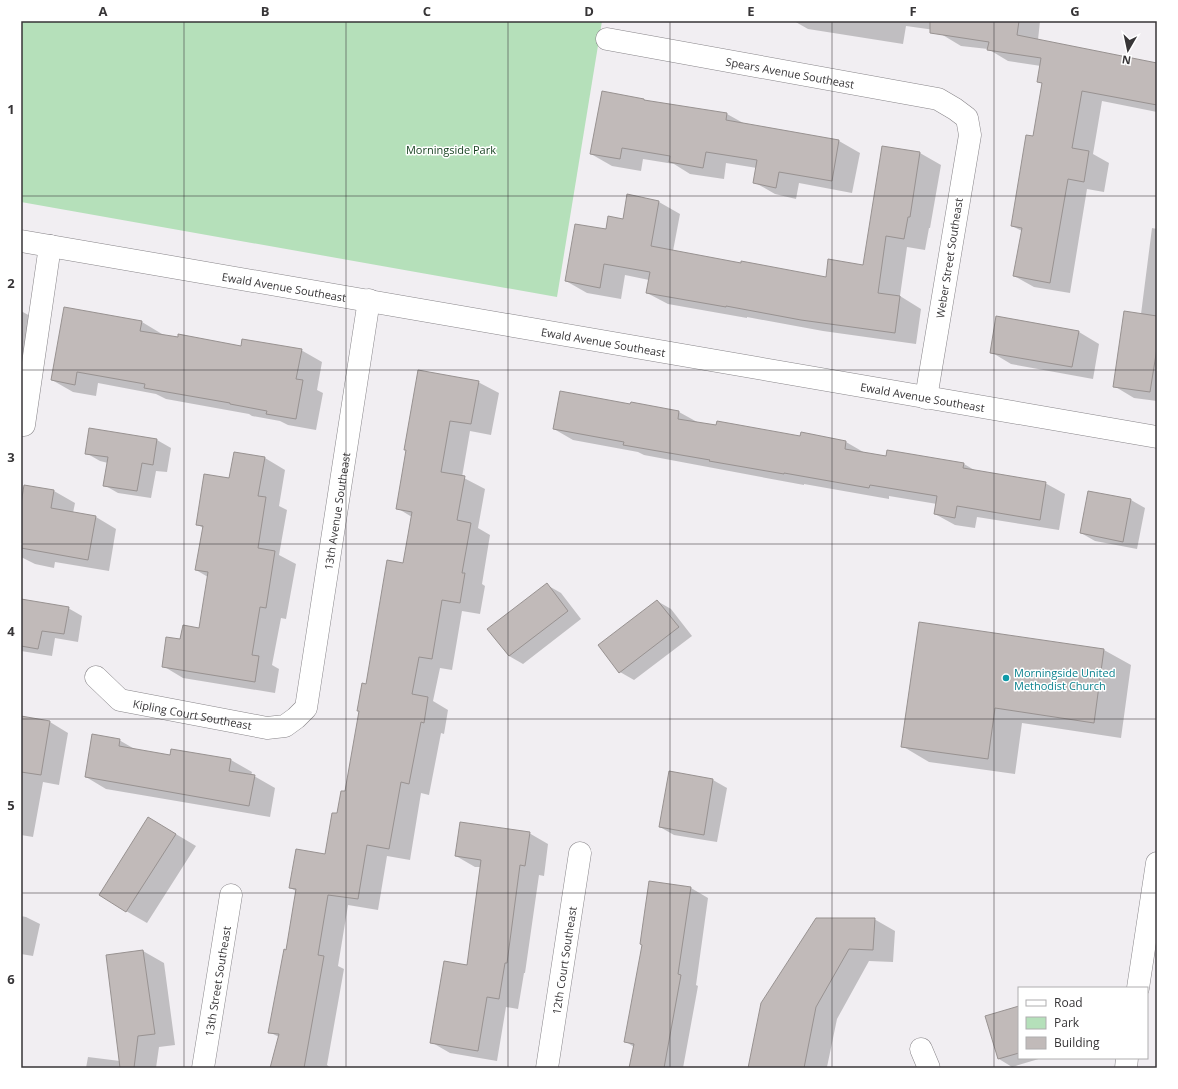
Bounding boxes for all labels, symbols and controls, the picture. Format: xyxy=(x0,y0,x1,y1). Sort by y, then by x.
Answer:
text: A xyxy=(99,2,108,20)
text: B xyxy=(261,2,270,20)
text: C xyxy=(423,2,431,20)
text: D xyxy=(584,2,594,20)
text: E xyxy=(747,2,755,20)
text: F xyxy=(909,2,917,20)
text: G xyxy=(1070,2,1080,20)
north arrow xyxy=(1108,30,1148,70)
text: N xyxy=(1121,52,1132,68)
street label: Spears Avenue Southeast xyxy=(724,53,856,91)
text: 1 xyxy=(7,100,15,118)
park label: Morningside Park xyxy=(406,142,496,157)
street label: Weber Street Southeast xyxy=(932,197,966,319)
street label: Ewald Avenue Southeast xyxy=(221,268,348,305)
text: 2 xyxy=(7,274,15,292)
street label: Ewald Avenue Southeast xyxy=(540,323,667,360)
street label: Ewald Avenue Southeast xyxy=(859,378,986,415)
text: 3 xyxy=(7,448,15,466)
street label: 13th Avenue Southeast xyxy=(320,451,353,571)
text: 4 xyxy=(7,622,15,640)
place label: Morningside United Methodist Church xyxy=(1014,665,1115,693)
marker: Morningside United Methodist Church xyxy=(1001,673,1011,683)
street label: Kipling Court Southeast xyxy=(132,695,253,732)
text: 5 xyxy=(7,796,15,814)
street label: 12th Court Southeast xyxy=(548,905,579,1015)
street label: 13th Street Southeast xyxy=(201,925,233,1037)
text: 6 xyxy=(7,970,15,988)
legend xyxy=(1018,987,1148,1059)
text: Road xyxy=(1054,994,1083,1011)
text: Park xyxy=(1054,1014,1080,1031)
text: Building xyxy=(1054,1034,1100,1051)

